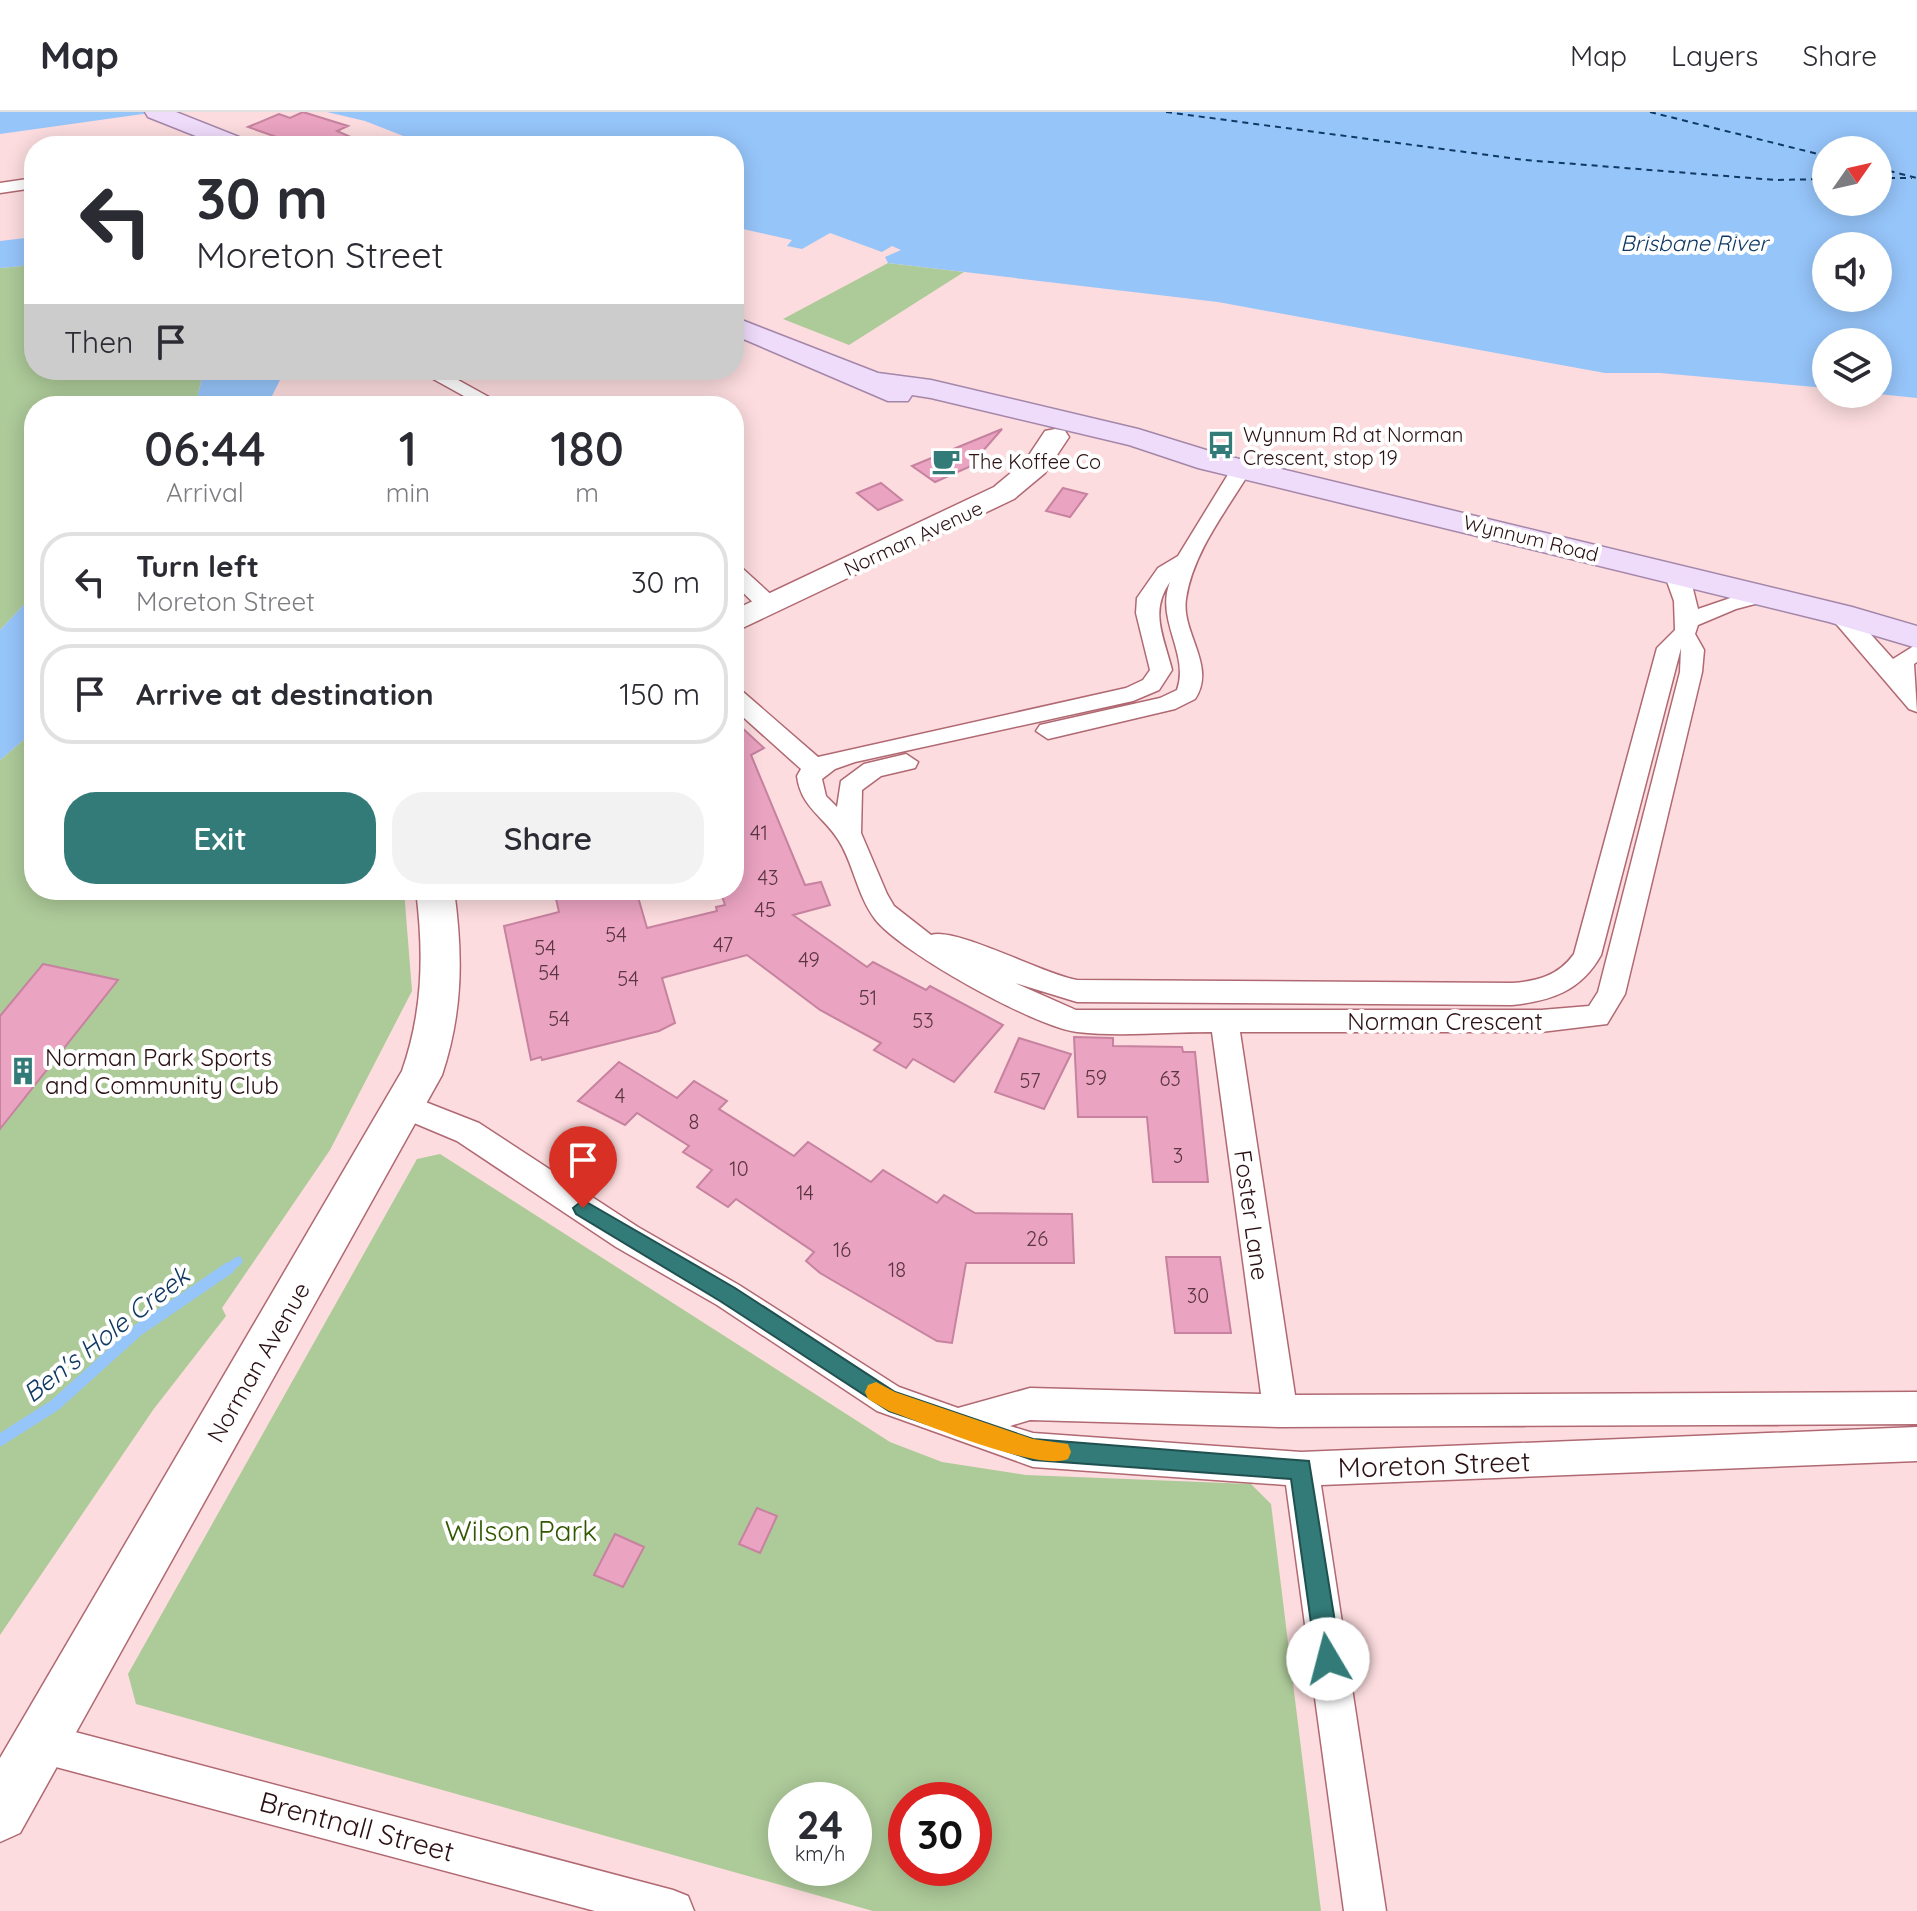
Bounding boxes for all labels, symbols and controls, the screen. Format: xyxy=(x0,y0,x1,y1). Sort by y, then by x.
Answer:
text: Map xyxy=(40,31,119,79)
text: Map xyxy=(1570,38,1627,73)
text: Layers xyxy=(1671,38,1758,73)
text: Share xyxy=(1802,38,1877,73)
north arrow xyxy=(1812,136,1892,216)
map controls xyxy=(1812,136,1892,408)
text: 30 m xyxy=(196,163,328,233)
icon: left xyxy=(64,168,168,272)
water label: Brisbane River xyxy=(1620,229,1770,257)
text: Moreton Street xyxy=(196,232,444,277)
button: sound xyxy=(1812,232,1892,312)
icon: arrive xyxy=(149,320,193,364)
text: Then xyxy=(64,323,133,361)
button: layers xyxy=(1812,328,1892,408)
text: 06:44 xyxy=(144,418,266,478)
text: 1 xyxy=(399,418,417,478)
text: 180 xyxy=(550,418,624,478)
place label: Wynnum Rd at Norman Crescent, stop 19 xyxy=(1243,422,1463,470)
bus stop icon: Wynnum Rd at Norman Crescent, stop 19 xyxy=(1206,430,1236,460)
cafe icon: The Koffee Co xyxy=(931,446,961,476)
place label: The Koffee Co xyxy=(968,449,1101,474)
text: Arrival xyxy=(166,476,244,509)
text: min xyxy=(386,476,430,509)
text: m xyxy=(575,476,599,509)
street label: Norman Avenue xyxy=(840,495,986,581)
street label: Wynnum Road xyxy=(1461,509,1601,567)
text: Turn left xyxy=(136,547,259,585)
icon: left xyxy=(68,560,112,604)
text: 30 m xyxy=(631,563,700,601)
text: Moreton Street xyxy=(136,585,315,618)
icon: arrive xyxy=(68,672,112,716)
text: Arrive at destination xyxy=(136,675,434,713)
text: 150 m xyxy=(619,675,700,713)
button: Exit xyxy=(64,792,376,884)
button: Share xyxy=(392,792,704,884)
house number: 41 xyxy=(750,820,768,845)
house number: 43 xyxy=(757,865,779,890)
house number: 45 xyxy=(754,897,776,922)
house number: 54 xyxy=(605,922,627,947)
house number: 47 xyxy=(713,932,733,957)
house number: 54 xyxy=(534,935,556,960)
house number: 49 xyxy=(798,947,820,972)
house number: 54 xyxy=(538,960,560,985)
house number: 54 xyxy=(617,966,639,991)
house number: 51 xyxy=(859,985,877,1010)
house number: 54 xyxy=(548,1006,570,1031)
street label: Norman Crescent xyxy=(1347,1006,1543,1036)
house number: 53 xyxy=(912,1008,934,1033)
place label: Norman Park Sports and Community Club xyxy=(45,1042,279,1100)
building icon: Norman Park Sports and Community Club xyxy=(8,1056,38,1086)
house number: 59 xyxy=(1085,1065,1107,1090)
house number: 63 xyxy=(1159,1066,1181,1091)
house number: 57 xyxy=(1019,1068,1041,1093)
house number: 4 xyxy=(615,1083,625,1108)
house number: 8 xyxy=(689,1109,699,1134)
pin xyxy=(549,1126,617,1208)
icon: arrive xyxy=(561,1138,605,1182)
house number: 3 xyxy=(1173,1143,1183,1168)
street label: Foster Lane xyxy=(1228,1148,1276,1282)
house number: 10 xyxy=(729,1156,749,1181)
house number: 14 xyxy=(796,1180,814,1205)
house number: 26 xyxy=(1026,1226,1048,1251)
house number: 16 xyxy=(833,1237,851,1262)
water label: Ben's Hole Creek xyxy=(16,1257,198,1409)
house number: 18 xyxy=(888,1257,906,1282)
street label: Norman Avenue xyxy=(200,1276,316,1448)
house number: 30 xyxy=(1187,1283,1209,1308)
street label: Moreton Street xyxy=(1337,1443,1531,1485)
park label: Wilson Park xyxy=(445,1513,597,1548)
position arrow xyxy=(1286,1617,1370,1701)
speed limit sign: 30 xyxy=(888,1782,992,1886)
street label: Brentnall Street xyxy=(256,1783,458,1869)
text: 24 xyxy=(797,1799,843,1849)
text: km/h xyxy=(795,1841,845,1866)

